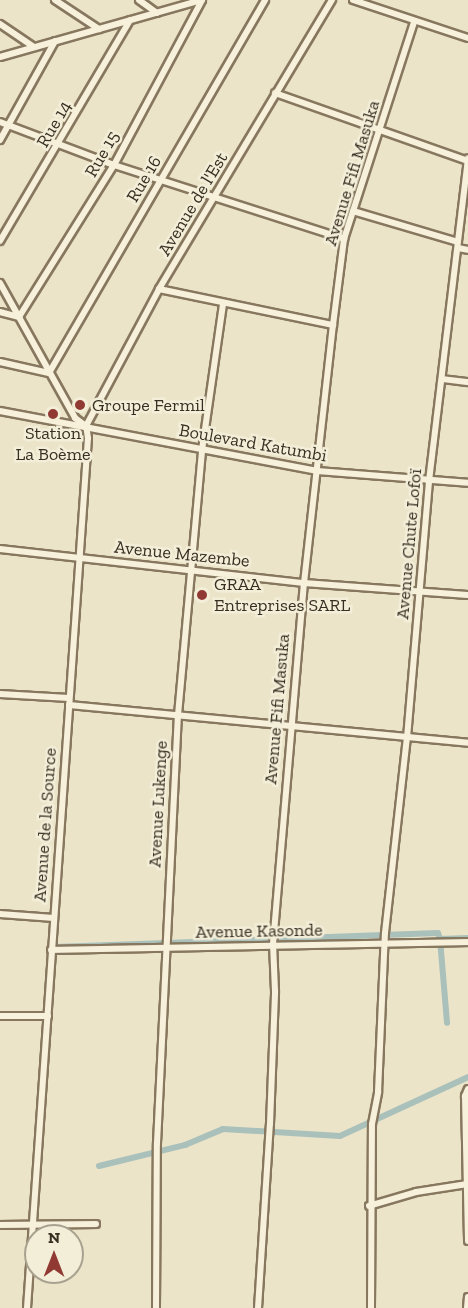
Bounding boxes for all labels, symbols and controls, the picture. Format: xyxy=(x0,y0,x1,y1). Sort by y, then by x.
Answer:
street label: Rue 14 xyxy=(32,97,76,151)
street label: Avenue Fifi Masuka xyxy=(320,98,384,248)
street label: Rue 15 xyxy=(80,127,124,181)
street label: Avenue de l'Est xyxy=(154,148,232,260)
street label: Rue 16 xyxy=(122,152,166,206)
place label: Groupe Fermil xyxy=(92,394,205,416)
marker: Groupe Fermil xyxy=(73,398,87,412)
marker: Station La Boème xyxy=(46,407,60,421)
street label: Boulevard Katumbi xyxy=(177,419,329,467)
place label: Station La Boème xyxy=(15,423,91,466)
street label: Avenue Chute Lofoï xyxy=(392,468,426,620)
street label: Avenue Mazembe xyxy=(113,536,251,572)
place label: GRAA Entreprises SARL xyxy=(214,574,350,616)
marker: GRAA Entreprises SARL xyxy=(195,588,209,602)
street label: Avenue Fifi Masuka xyxy=(260,633,294,785)
street label: Avenue Lukenge xyxy=(144,740,172,868)
street label: Avenue de la Source xyxy=(29,747,61,903)
street label: Avenue Kasonde xyxy=(195,919,323,943)
north arrow xyxy=(24,1224,84,1284)
text: N xyxy=(48,1228,60,1247)

